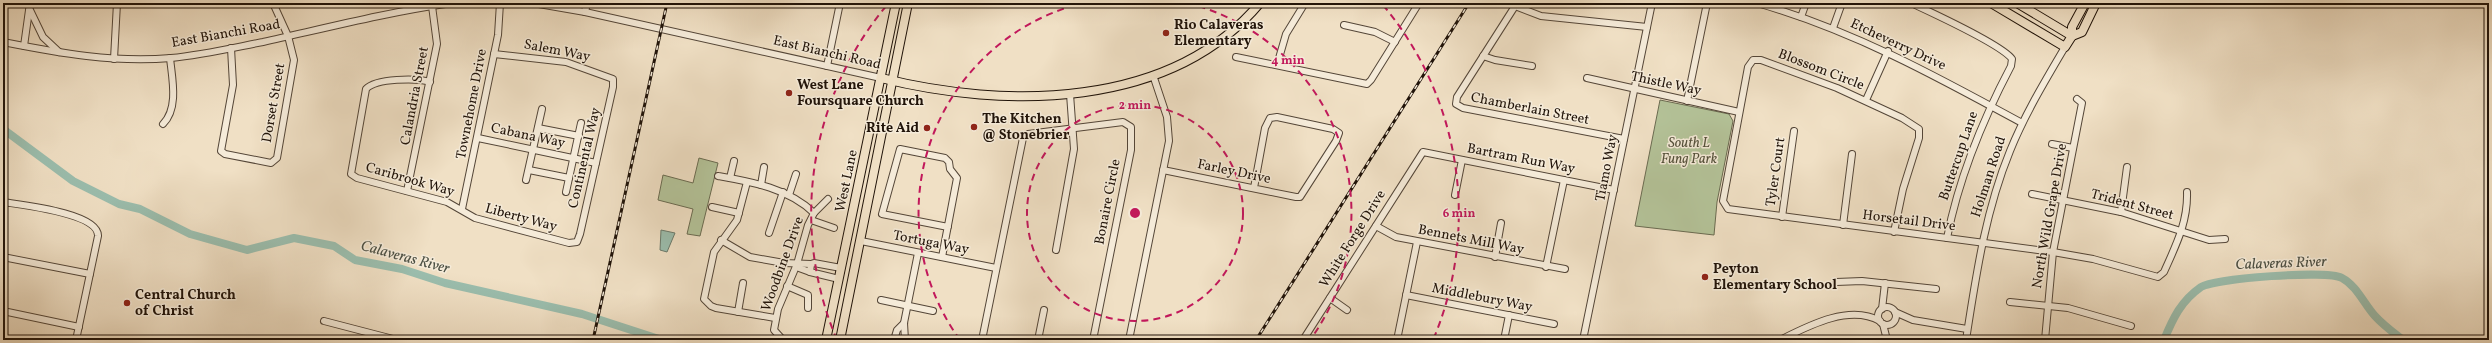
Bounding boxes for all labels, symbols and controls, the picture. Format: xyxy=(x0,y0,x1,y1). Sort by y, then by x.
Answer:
street label: Etcheverry Drive xyxy=(1847,14,1949,76)
street label: East Bianchi Road xyxy=(170,15,282,53)
place label: Rio Calaveras Elementary xyxy=(1174,16,1264,51)
marker: Rio Calaveras Elementary xyxy=(1161,28,1171,38)
street label: East Bianchi Road xyxy=(771,31,883,75)
street label: Salem Way xyxy=(522,35,592,67)
street label: Calandria Street xyxy=(396,45,434,147)
street label: Blossom Circle xyxy=(1775,45,1867,95)
street label: Townehome Drive xyxy=(452,47,492,161)
text: 4 min xyxy=(1271,53,1305,69)
street label: Dorset Street xyxy=(258,62,290,144)
street label: Thistle Way xyxy=(1629,67,1703,101)
place label: West Lane Foursquare Church xyxy=(797,76,924,111)
marker: West Lane Foursquare Church xyxy=(784,88,794,98)
street label: Chamberlain Street xyxy=(1469,88,1591,130)
text: 2 min xyxy=(1119,98,1151,114)
street label: Continental Way xyxy=(564,105,606,210)
street label: Buttercup Lane xyxy=(1935,108,1983,203)
place label: The Kitchen @ Stonebrier xyxy=(982,110,1070,145)
street label: Cabana Way xyxy=(489,119,567,153)
place label: Rite Aid xyxy=(866,119,919,138)
marker: The Kitchen @ Stonebrier xyxy=(969,122,979,132)
marker: Rite Aid xyxy=(922,123,932,133)
street label: Tiamo Way xyxy=(1591,132,1623,203)
park label: South L Fung Park xyxy=(1661,134,1718,169)
street label: Holman Road xyxy=(1967,134,2011,220)
street label: Tyler Court xyxy=(1762,136,1790,208)
street label: Bartram Run Way xyxy=(1465,139,1577,179)
street label: North Wild Grape Drive xyxy=(2028,142,2072,290)
street label: West Lane xyxy=(831,148,863,214)
street label: Farley Drive xyxy=(1195,155,1273,189)
street label: Bonaire Circle xyxy=(1090,157,1126,246)
street label: Caribrook Way xyxy=(363,158,457,202)
street label: Trident Street xyxy=(2088,185,2176,225)
street label: White Forge Drive xyxy=(1315,186,1391,291)
street label: Liberty Way xyxy=(483,199,560,237)
centre of rings xyxy=(1128,206,1142,220)
text: 6 min xyxy=(1443,206,1475,222)
street label: Horsetail Drive xyxy=(1861,206,1957,236)
street label: Woodbine Drive xyxy=(757,214,809,314)
street label: Bennets Mill Way xyxy=(1416,220,1526,260)
street label: Tortuga Way xyxy=(891,226,971,260)
water label: Calaveras River xyxy=(358,236,452,280)
water label: Calaveras River xyxy=(2235,252,2327,276)
place label: Peyton Elementary School xyxy=(1713,260,1837,295)
marker: Peyton Elementary School xyxy=(1700,272,1710,282)
street label: Middlebury Way xyxy=(1430,279,1534,317)
place label: Central Church of Christ xyxy=(135,286,236,321)
marker: Central Church of Christ xyxy=(122,298,132,308)

